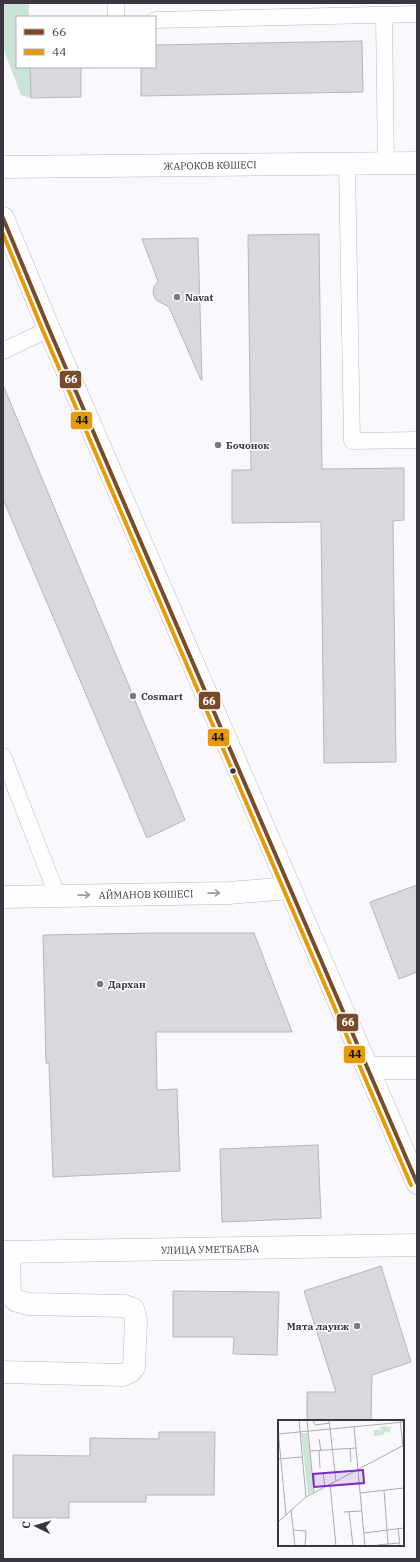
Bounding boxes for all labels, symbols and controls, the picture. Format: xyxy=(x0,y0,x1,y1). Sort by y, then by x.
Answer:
legend xyxy=(16,16,156,68)
text: 66 xyxy=(52,24,66,39)
text: 44 xyxy=(52,44,66,59)
street label: ЖАРОКОВ КӨШЕСІ xyxy=(163,158,257,173)
place label: Navat xyxy=(185,291,214,304)
marker: Navat xyxy=(172,292,182,302)
line badge: 66 xyxy=(59,370,82,389)
text: 66 xyxy=(64,372,78,386)
line badge: 44 xyxy=(70,411,93,430)
text: 44 xyxy=(75,413,89,427)
place label: Бочонок xyxy=(226,439,269,452)
marker: Бочонок xyxy=(213,440,223,450)
place label: Cosmart xyxy=(141,690,183,703)
marker: Cosmart xyxy=(128,691,138,701)
line badge: 66 xyxy=(198,691,221,710)
text: 66 xyxy=(202,694,216,708)
line badge: 44 xyxy=(207,728,230,747)
text: 44 xyxy=(211,730,225,744)
unlabelled marker xyxy=(228,766,238,776)
street label: АЙМАНОВ КӨШЕСІ xyxy=(99,887,193,902)
one-way arrow xyxy=(207,889,220,897)
one-way arrow xyxy=(77,891,90,899)
place label: Дархан xyxy=(108,978,146,991)
marker: Дархан xyxy=(95,979,105,989)
line badge: 66 xyxy=(336,1013,359,1032)
text: 66 xyxy=(341,1015,355,1029)
line badge: 44 xyxy=(343,1045,366,1064)
text: 44 xyxy=(348,1047,362,1061)
street label: УЛИЦА УМЕТБАЕВА xyxy=(161,1242,259,1257)
place label: Мята лаунж xyxy=(287,1320,349,1333)
marker: Мята лаунж xyxy=(352,1321,362,1331)
inset map xyxy=(278,1420,404,1546)
north arrow xyxy=(16,1506,56,1546)
text: С xyxy=(19,1521,33,1529)

